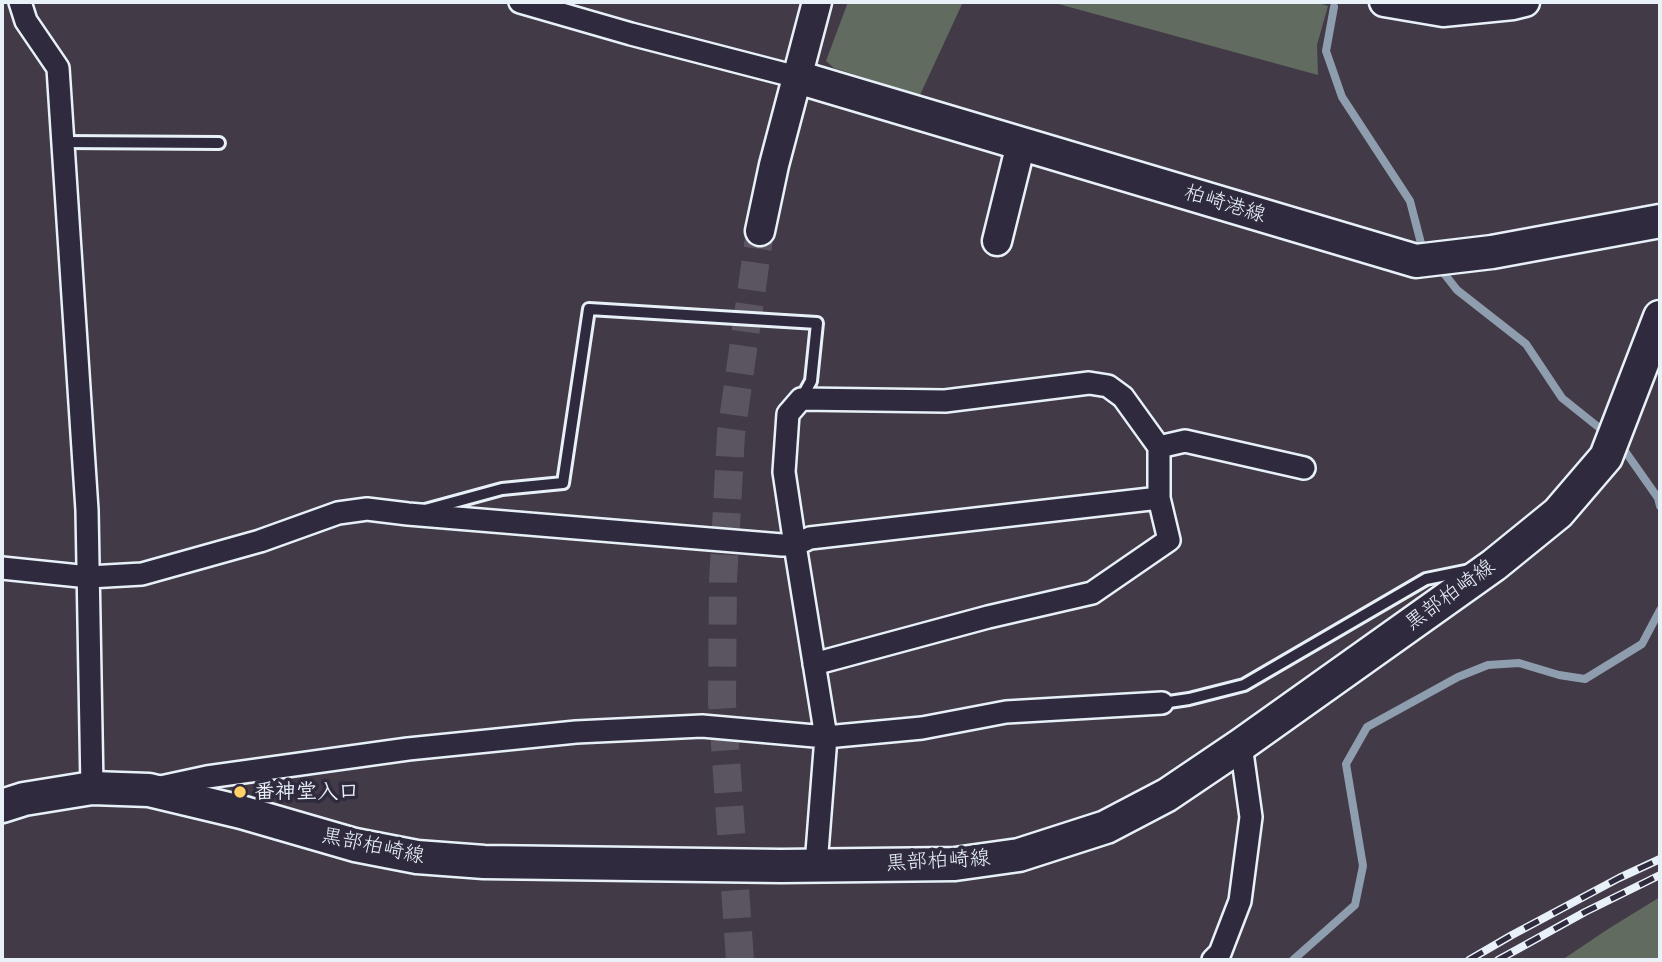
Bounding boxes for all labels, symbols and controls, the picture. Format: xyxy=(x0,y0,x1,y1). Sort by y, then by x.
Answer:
street label: 柏崎港線 xyxy=(1181,180,1269,228)
street label: 黒部柏崎線 xyxy=(1400,554,1500,636)
place label: 番神堂入口 xyxy=(254,779,359,805)
marker: 番神堂入口 xyxy=(232,784,248,800)
street label: 黒部柏崎線 xyxy=(319,823,427,869)
street label: 黒部柏崎線 xyxy=(885,846,991,876)

